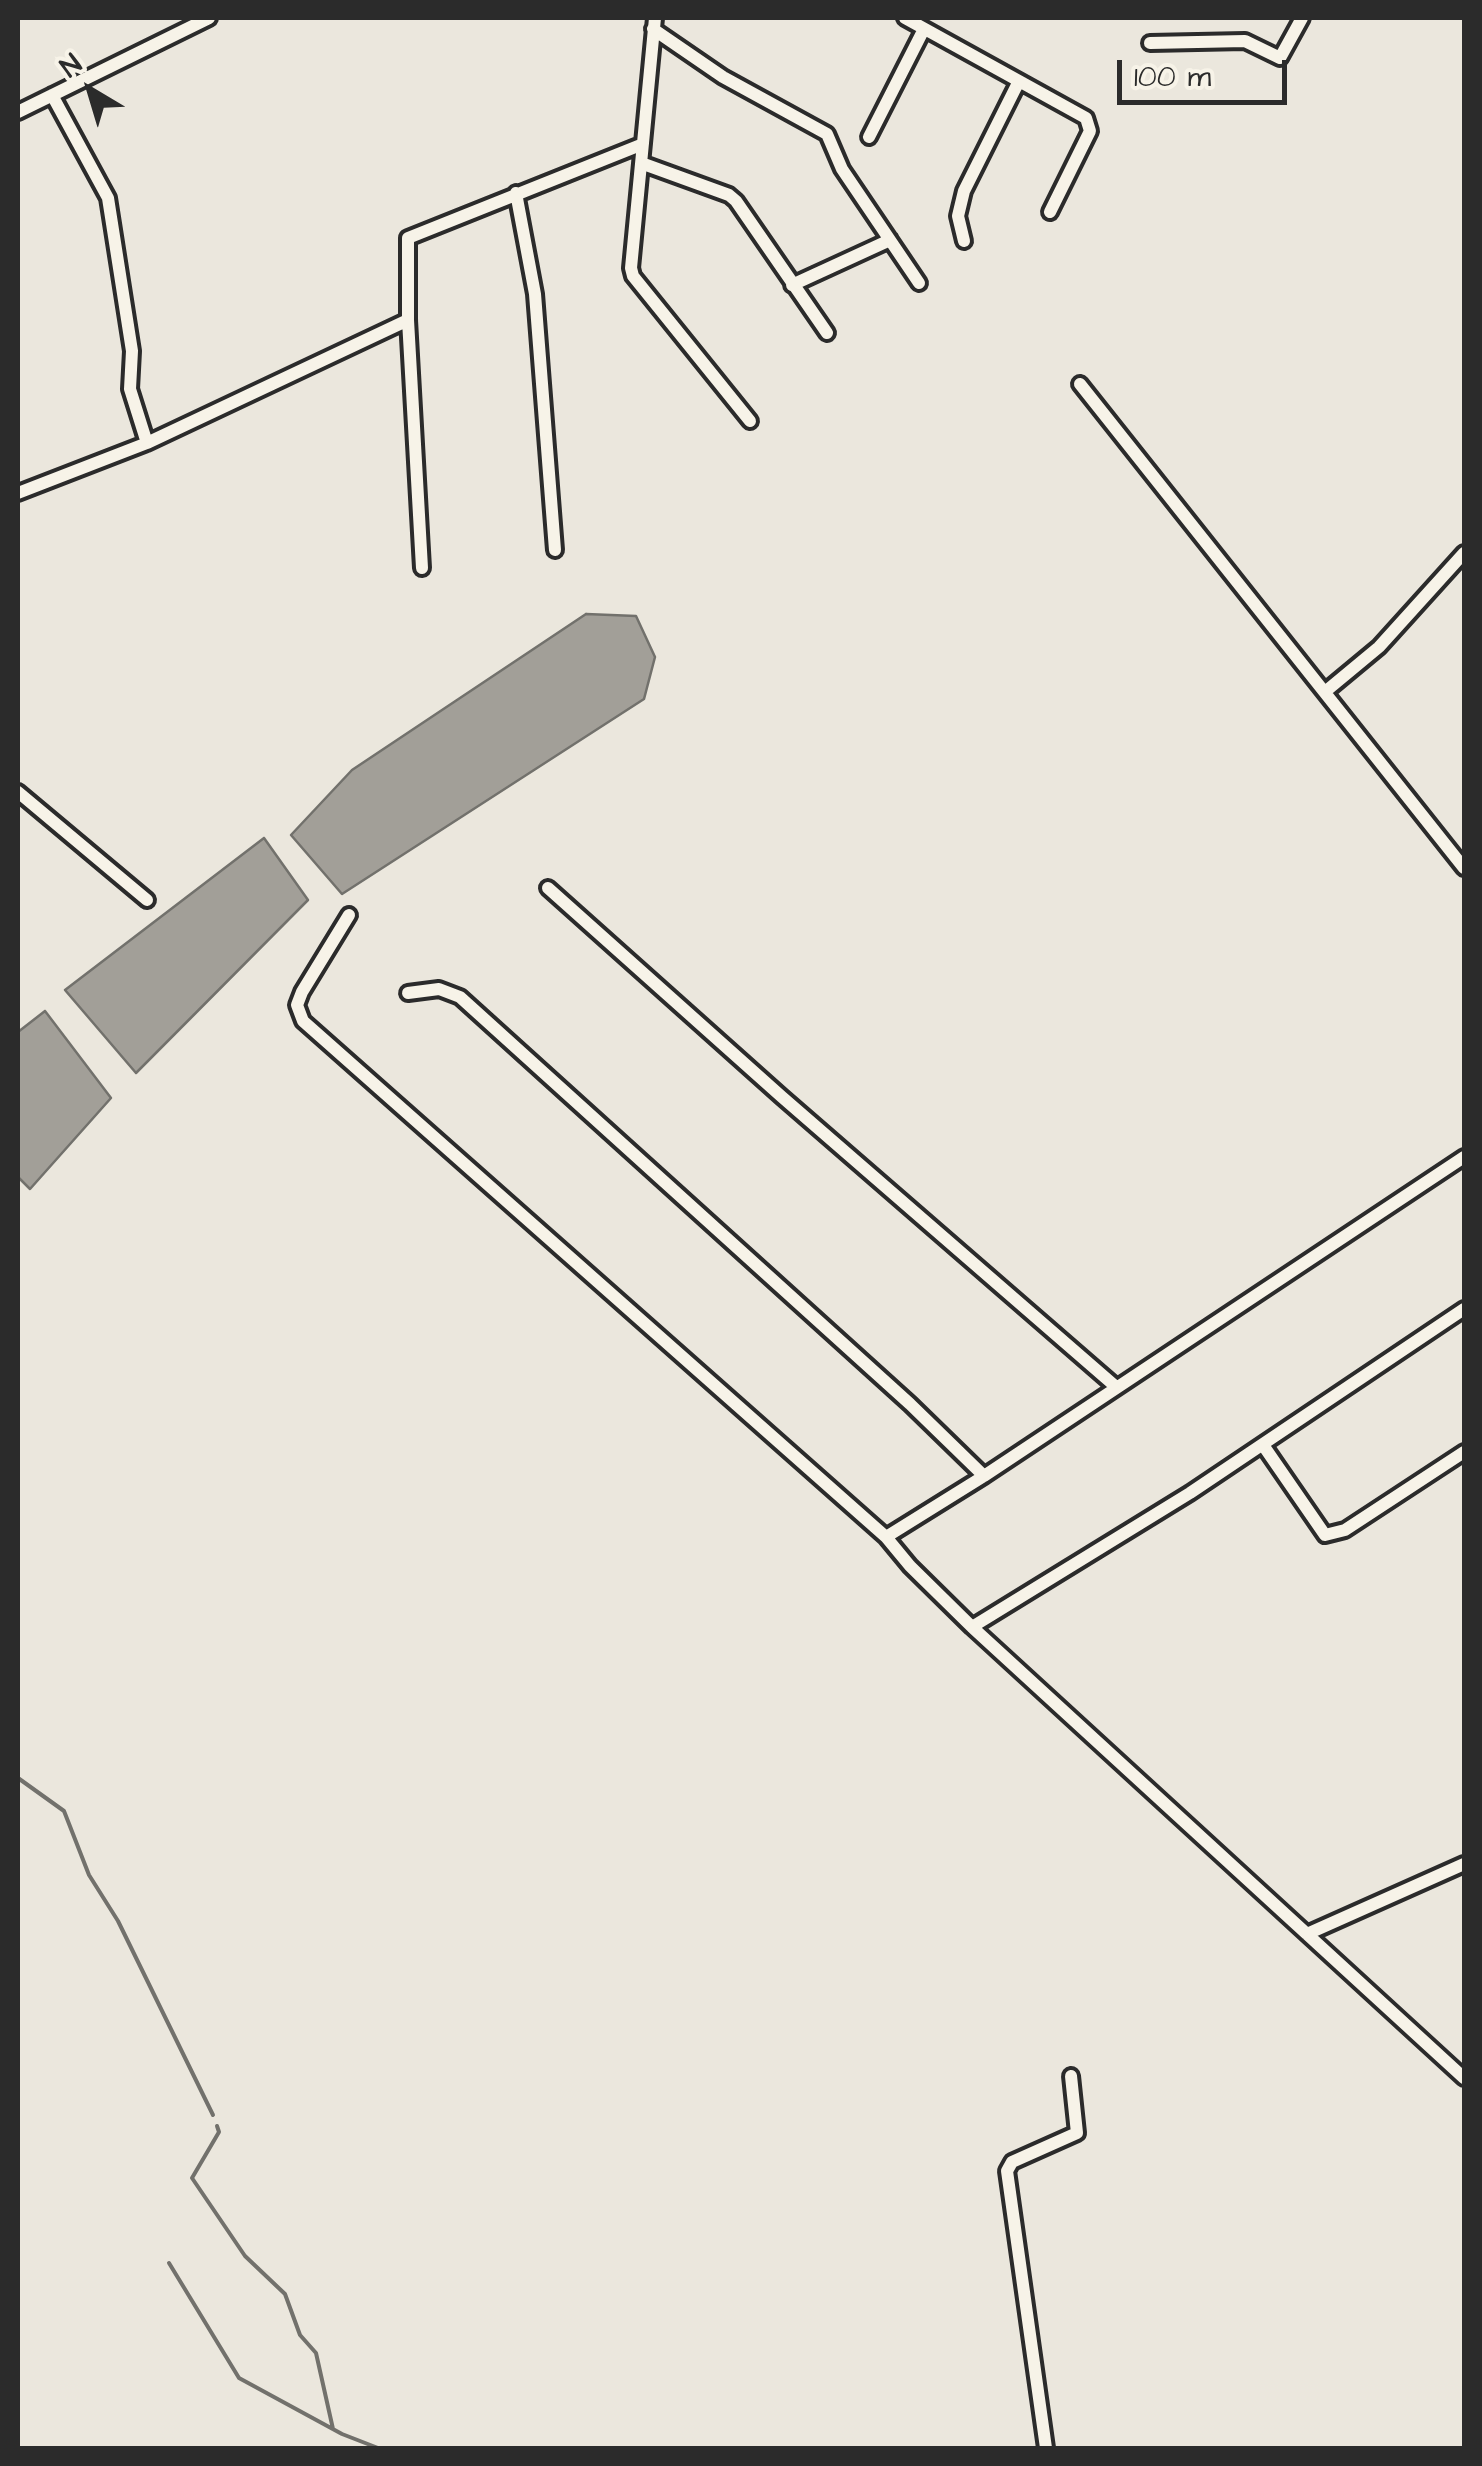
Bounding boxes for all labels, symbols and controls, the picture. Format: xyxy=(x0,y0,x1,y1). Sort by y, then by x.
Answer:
north arrow xyxy=(40,40,140,140)
scale bar xyxy=(1122,40,1292,102)
text: N xyxy=(52,45,90,87)
text: 100 m xyxy=(1134,56,1211,98)

